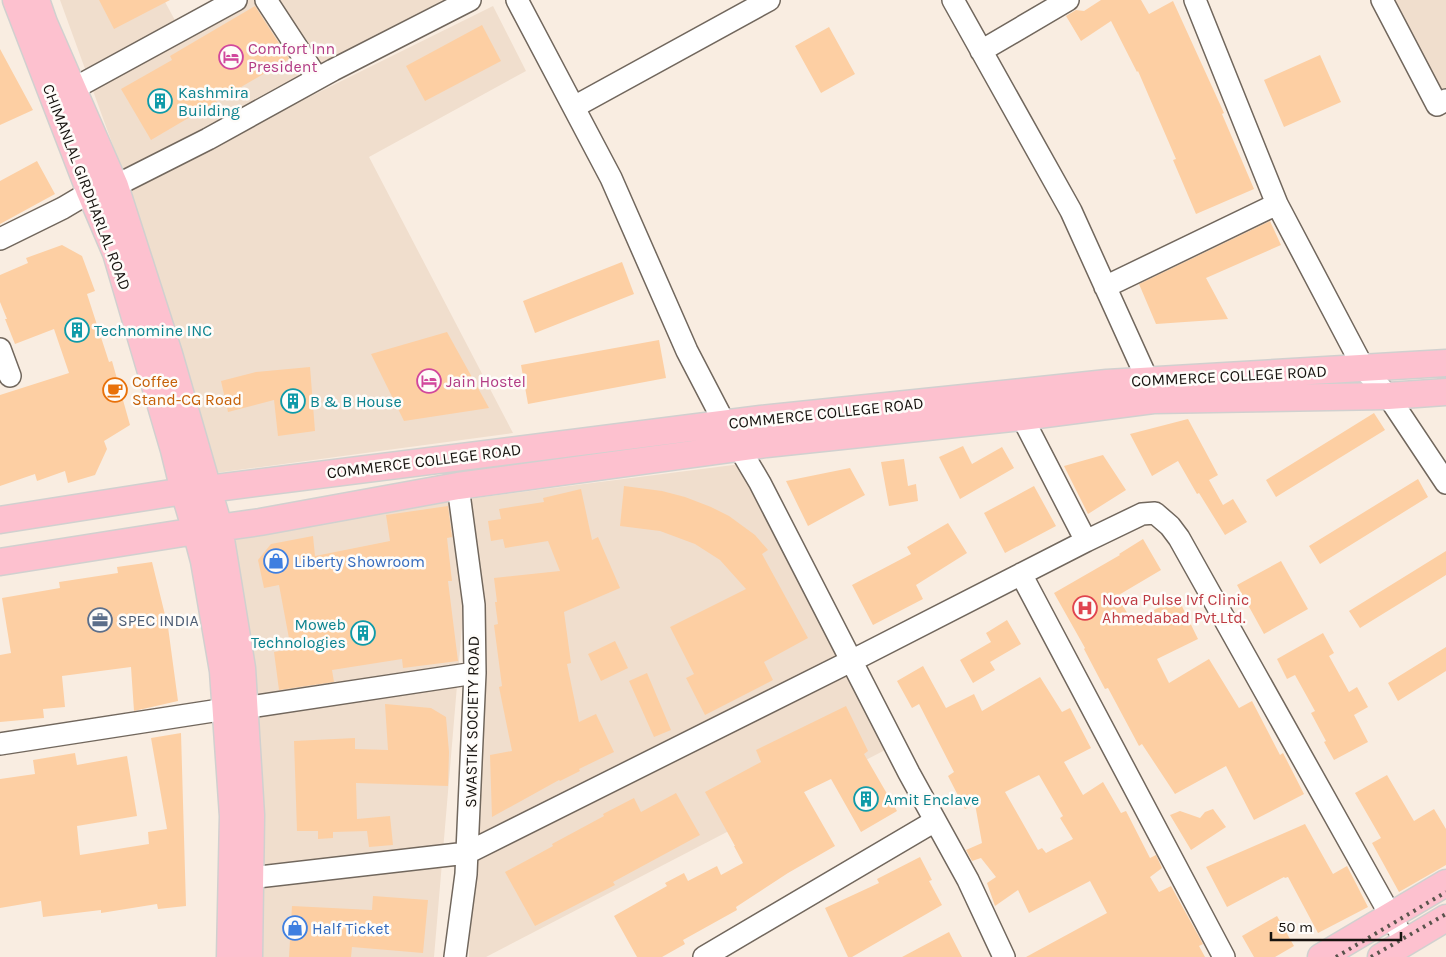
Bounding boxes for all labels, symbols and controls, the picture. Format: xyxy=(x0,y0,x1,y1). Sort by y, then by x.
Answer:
place label: Comfort Inn President xyxy=(248,39,335,76)
hotel icon: Comfort Inn President xyxy=(218,44,244,70)
street label: CHIMANLAL GIRDHARLAL ROAD xyxy=(39,81,135,293)
place label: Kashmira Building xyxy=(178,83,249,120)
building icon: Kashmira Building xyxy=(147,88,173,114)
building icon: Technomine INC xyxy=(64,317,90,343)
place label: Technomine INC xyxy=(94,321,212,340)
street label: COMMERCE COLLEGE ROAD xyxy=(1131,361,1327,391)
hotel icon: Jain Hostel xyxy=(416,368,442,394)
place label: Coffee Stand-CG Road xyxy=(132,372,242,409)
place label: Jain Hostel xyxy=(446,372,526,391)
cafe icon: Coffee Stand-CG Road xyxy=(102,377,128,403)
building icon: B & B House xyxy=(280,388,306,414)
place label: B & B House xyxy=(310,392,402,411)
street label: COMMERCE COLLEGE ROAD xyxy=(728,393,924,433)
street label: COMMERCE COLLEGE ROAD xyxy=(326,440,522,482)
shop icon: Liberty Showroom xyxy=(263,548,289,574)
place label: Liberty Showroom xyxy=(294,552,425,571)
place label: Nova Pulse Ivf Clinic Ahmedabad Pvt.Ltd. xyxy=(1102,590,1249,627)
hospital icon: Nova Pulse Ivf Clinic Ahmedabad Pvt.Ltd. xyxy=(1072,595,1098,621)
office icon: SPEC INDIA xyxy=(87,607,113,633)
place label: SPEC INDIA xyxy=(118,611,199,630)
place label: Moweb Technologies xyxy=(251,615,346,652)
building icon: Moweb Technologies xyxy=(350,620,376,646)
street label: SWASTIK SOCIETY ROAD xyxy=(461,636,483,808)
building icon: Amit Enclave xyxy=(853,786,879,812)
place label: Amit Enclave xyxy=(884,790,979,809)
scale bar xyxy=(1271,910,1401,942)
shop icon: Half Ticket xyxy=(282,915,308,941)
text: 50 m xyxy=(1278,918,1313,936)
place label: Half Ticket xyxy=(312,919,390,938)

